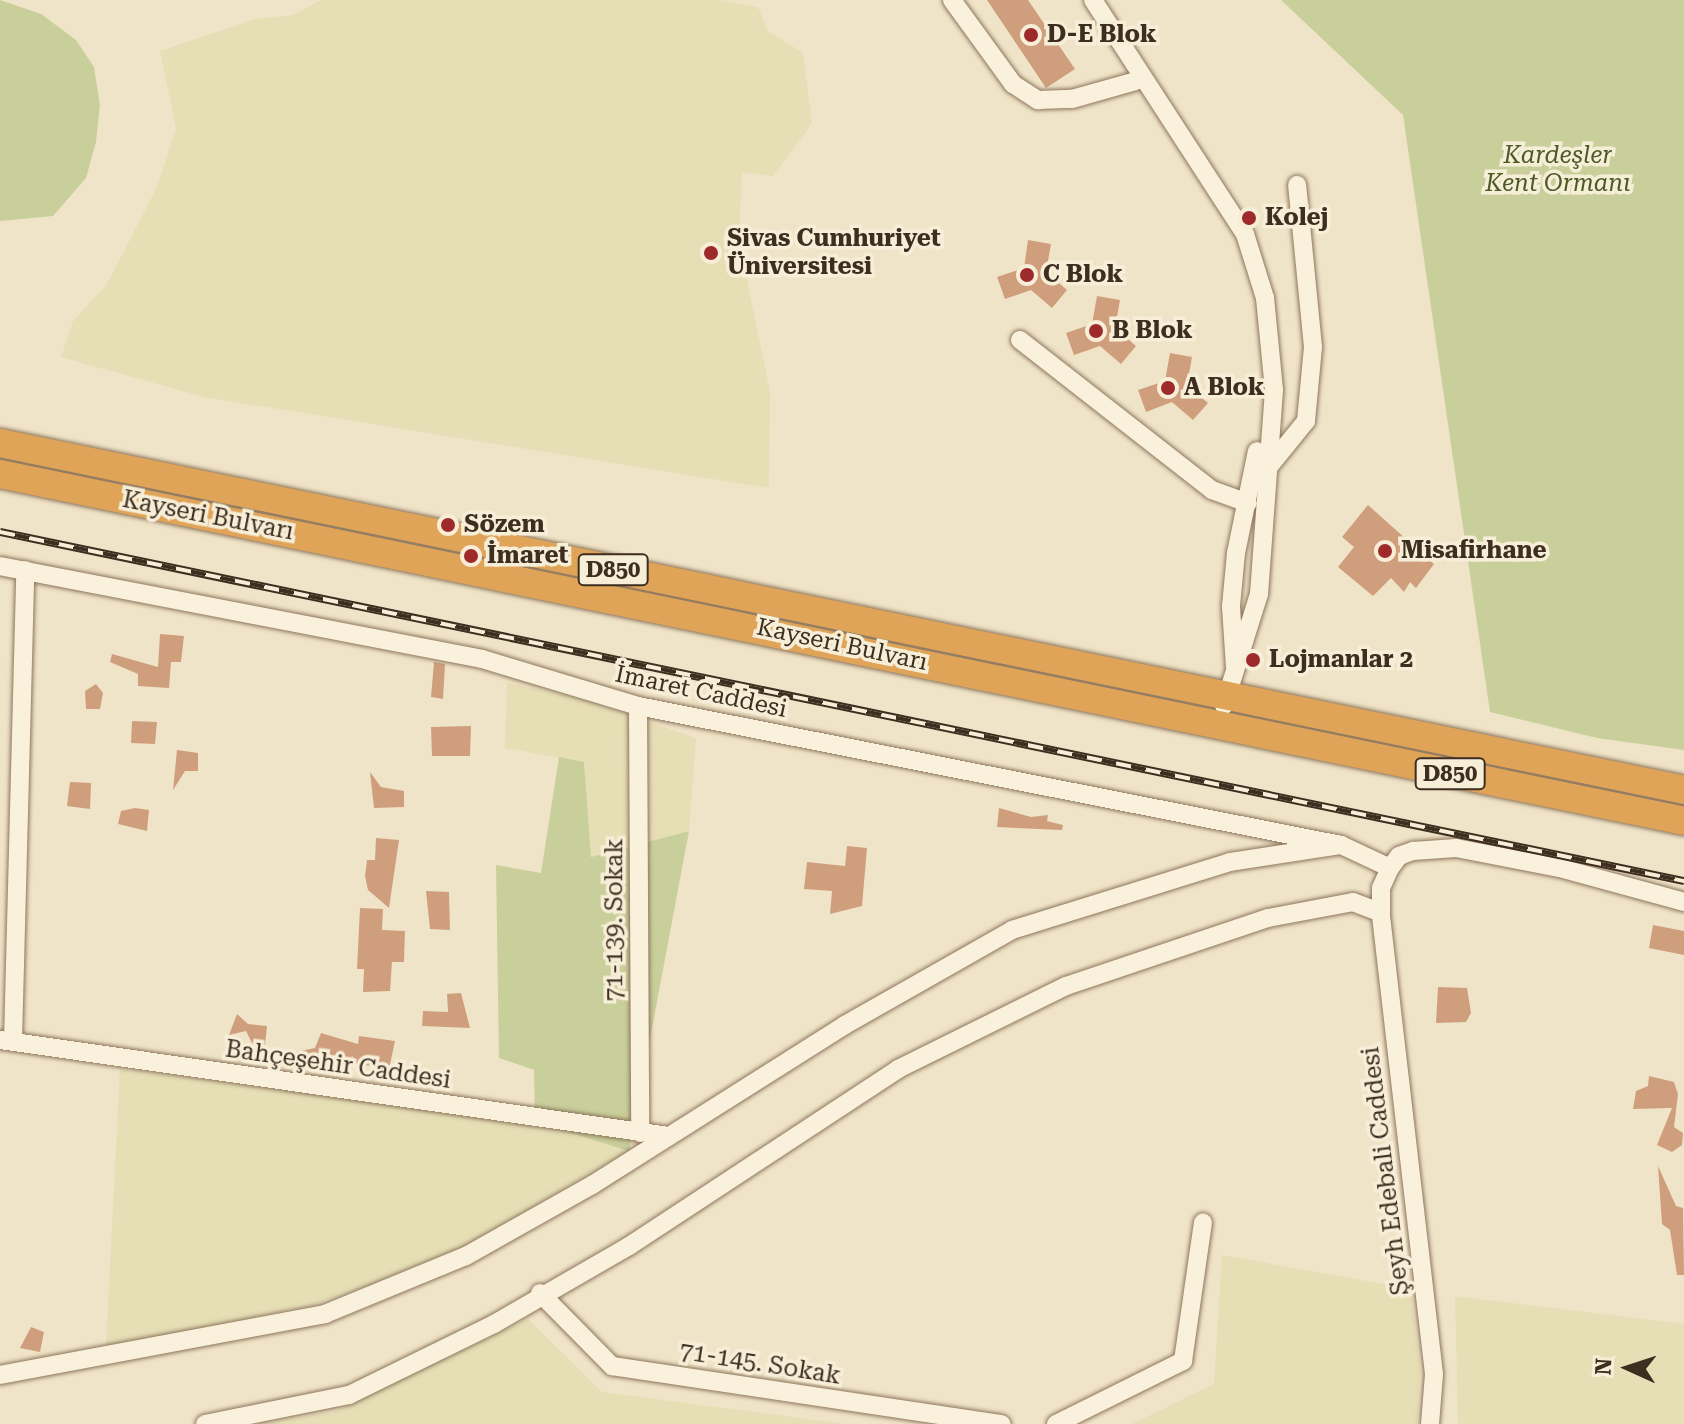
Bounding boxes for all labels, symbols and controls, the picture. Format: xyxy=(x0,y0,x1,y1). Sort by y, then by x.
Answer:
place label: D-E Blok xyxy=(1047,21,1156,49)
marker: D-E Blok xyxy=(1022,26,1040,44)
park label: Kardeşler Kent Ormanı xyxy=(1485,142,1631,198)
place label: Kolej xyxy=(1265,204,1328,232)
marker: Kolej xyxy=(1240,209,1258,227)
place label: Sivas Cumhuriyet Üniversitesi xyxy=(727,225,941,281)
marker: Sivas Cumhuriyet Üniversitesi xyxy=(702,244,720,262)
place label: C Blok xyxy=(1043,261,1123,289)
marker: C Blok xyxy=(1018,266,1036,284)
place label: B Blok xyxy=(1112,317,1193,345)
marker: B Blok xyxy=(1087,322,1105,340)
place label: A Blok xyxy=(1184,374,1265,402)
marker: A Blok xyxy=(1159,379,1177,397)
street label: Kayseri Bulvarı xyxy=(120,485,296,547)
place label: Sözem xyxy=(464,511,545,539)
marker: Sözem xyxy=(439,516,457,534)
place label: Misafirhane xyxy=(1401,537,1547,565)
place label: İmaret xyxy=(487,542,568,570)
marker: Misafirhane xyxy=(1376,542,1394,560)
marker: İmaret xyxy=(462,547,480,565)
road number: D850 xyxy=(577,552,649,588)
street label: Kayseri Bulvarı xyxy=(754,613,930,677)
place label: Lojmanlar 2 xyxy=(1269,646,1413,674)
marker: Lojmanlar 2 xyxy=(1244,651,1262,669)
street label: İmaret Caddesi xyxy=(613,660,789,724)
road number: D850 xyxy=(1414,756,1486,792)
street label: 71-139. Sokak xyxy=(601,839,629,1001)
street label: Bahçeşehir Caddesi xyxy=(223,1035,453,1095)
street label: Şeyh Edebali Caddesi xyxy=(1356,1045,1416,1297)
north arrow xyxy=(1588,1328,1668,1408)
street label: 71-145. Sokak xyxy=(677,1337,843,1391)
text: N xyxy=(1591,1358,1616,1376)

